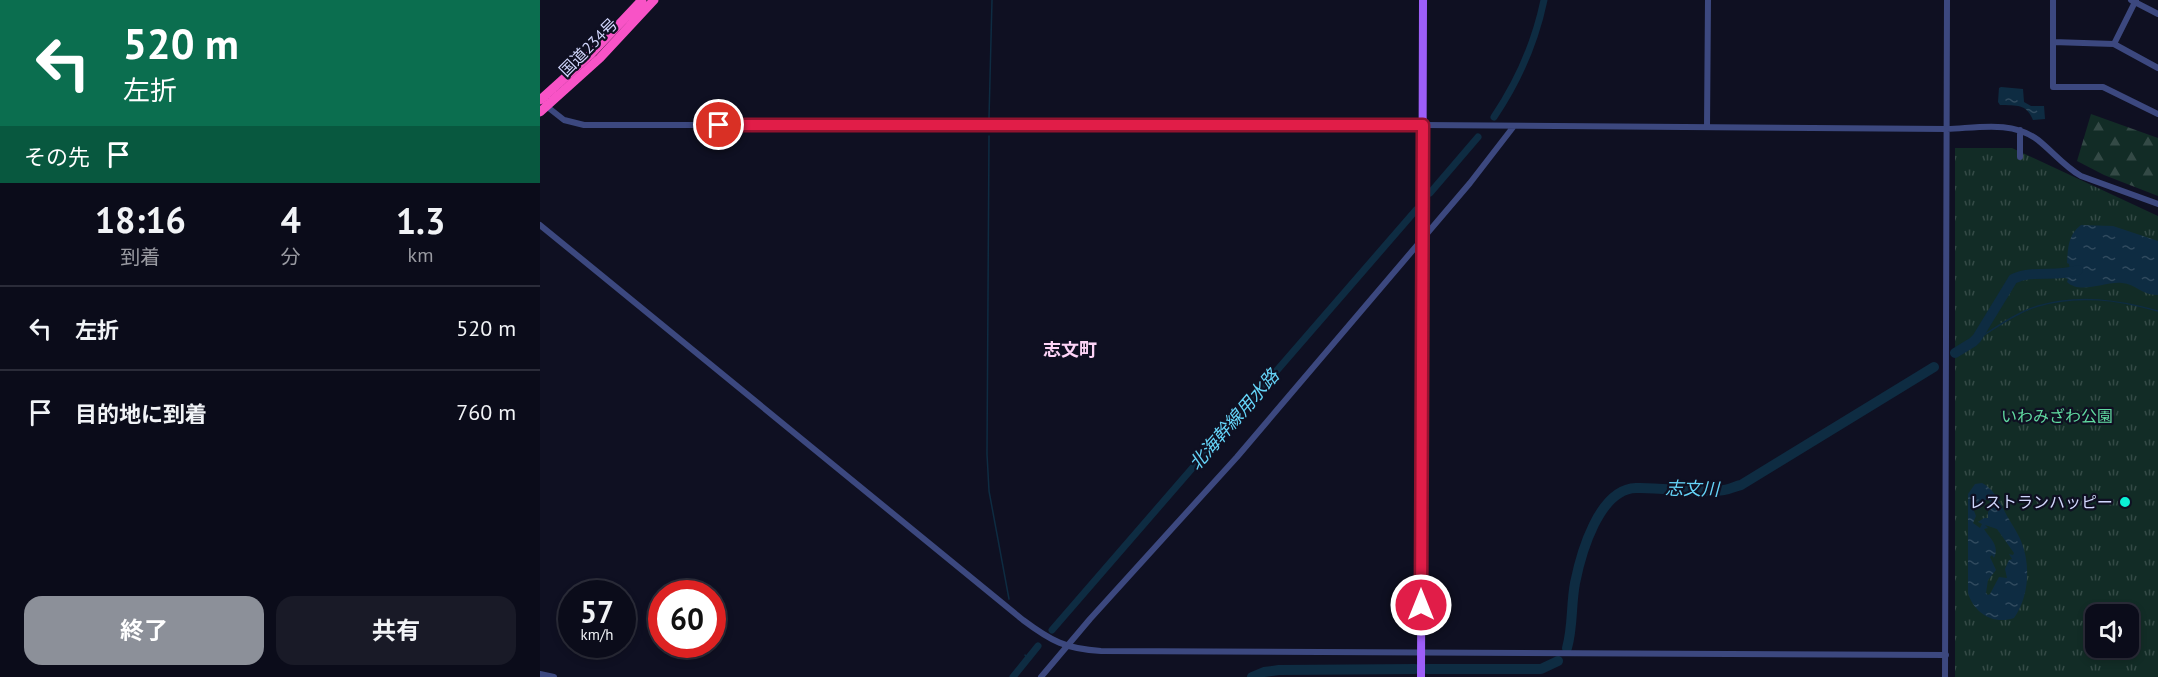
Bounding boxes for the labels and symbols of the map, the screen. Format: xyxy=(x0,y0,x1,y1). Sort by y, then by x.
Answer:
street label: 国道234号 xyxy=(555,14,621,80)
pin xyxy=(693,99,744,150)
district label: 志文町 xyxy=(1043,338,1097,361)
water label: 北海幹線用水路 xyxy=(1184,363,1285,475)
park label: いわみざわ公園 xyxy=(2001,406,2113,426)
water label: 志文川 xyxy=(1665,477,1721,501)
place label: レストランハッピー xyxy=(1969,492,2113,512)
marker: レストランハッピー xyxy=(2118,495,2132,509)
position arrow xyxy=(1389,573,1453,637)
speed limit sign: 60 xyxy=(648,580,726,658)

